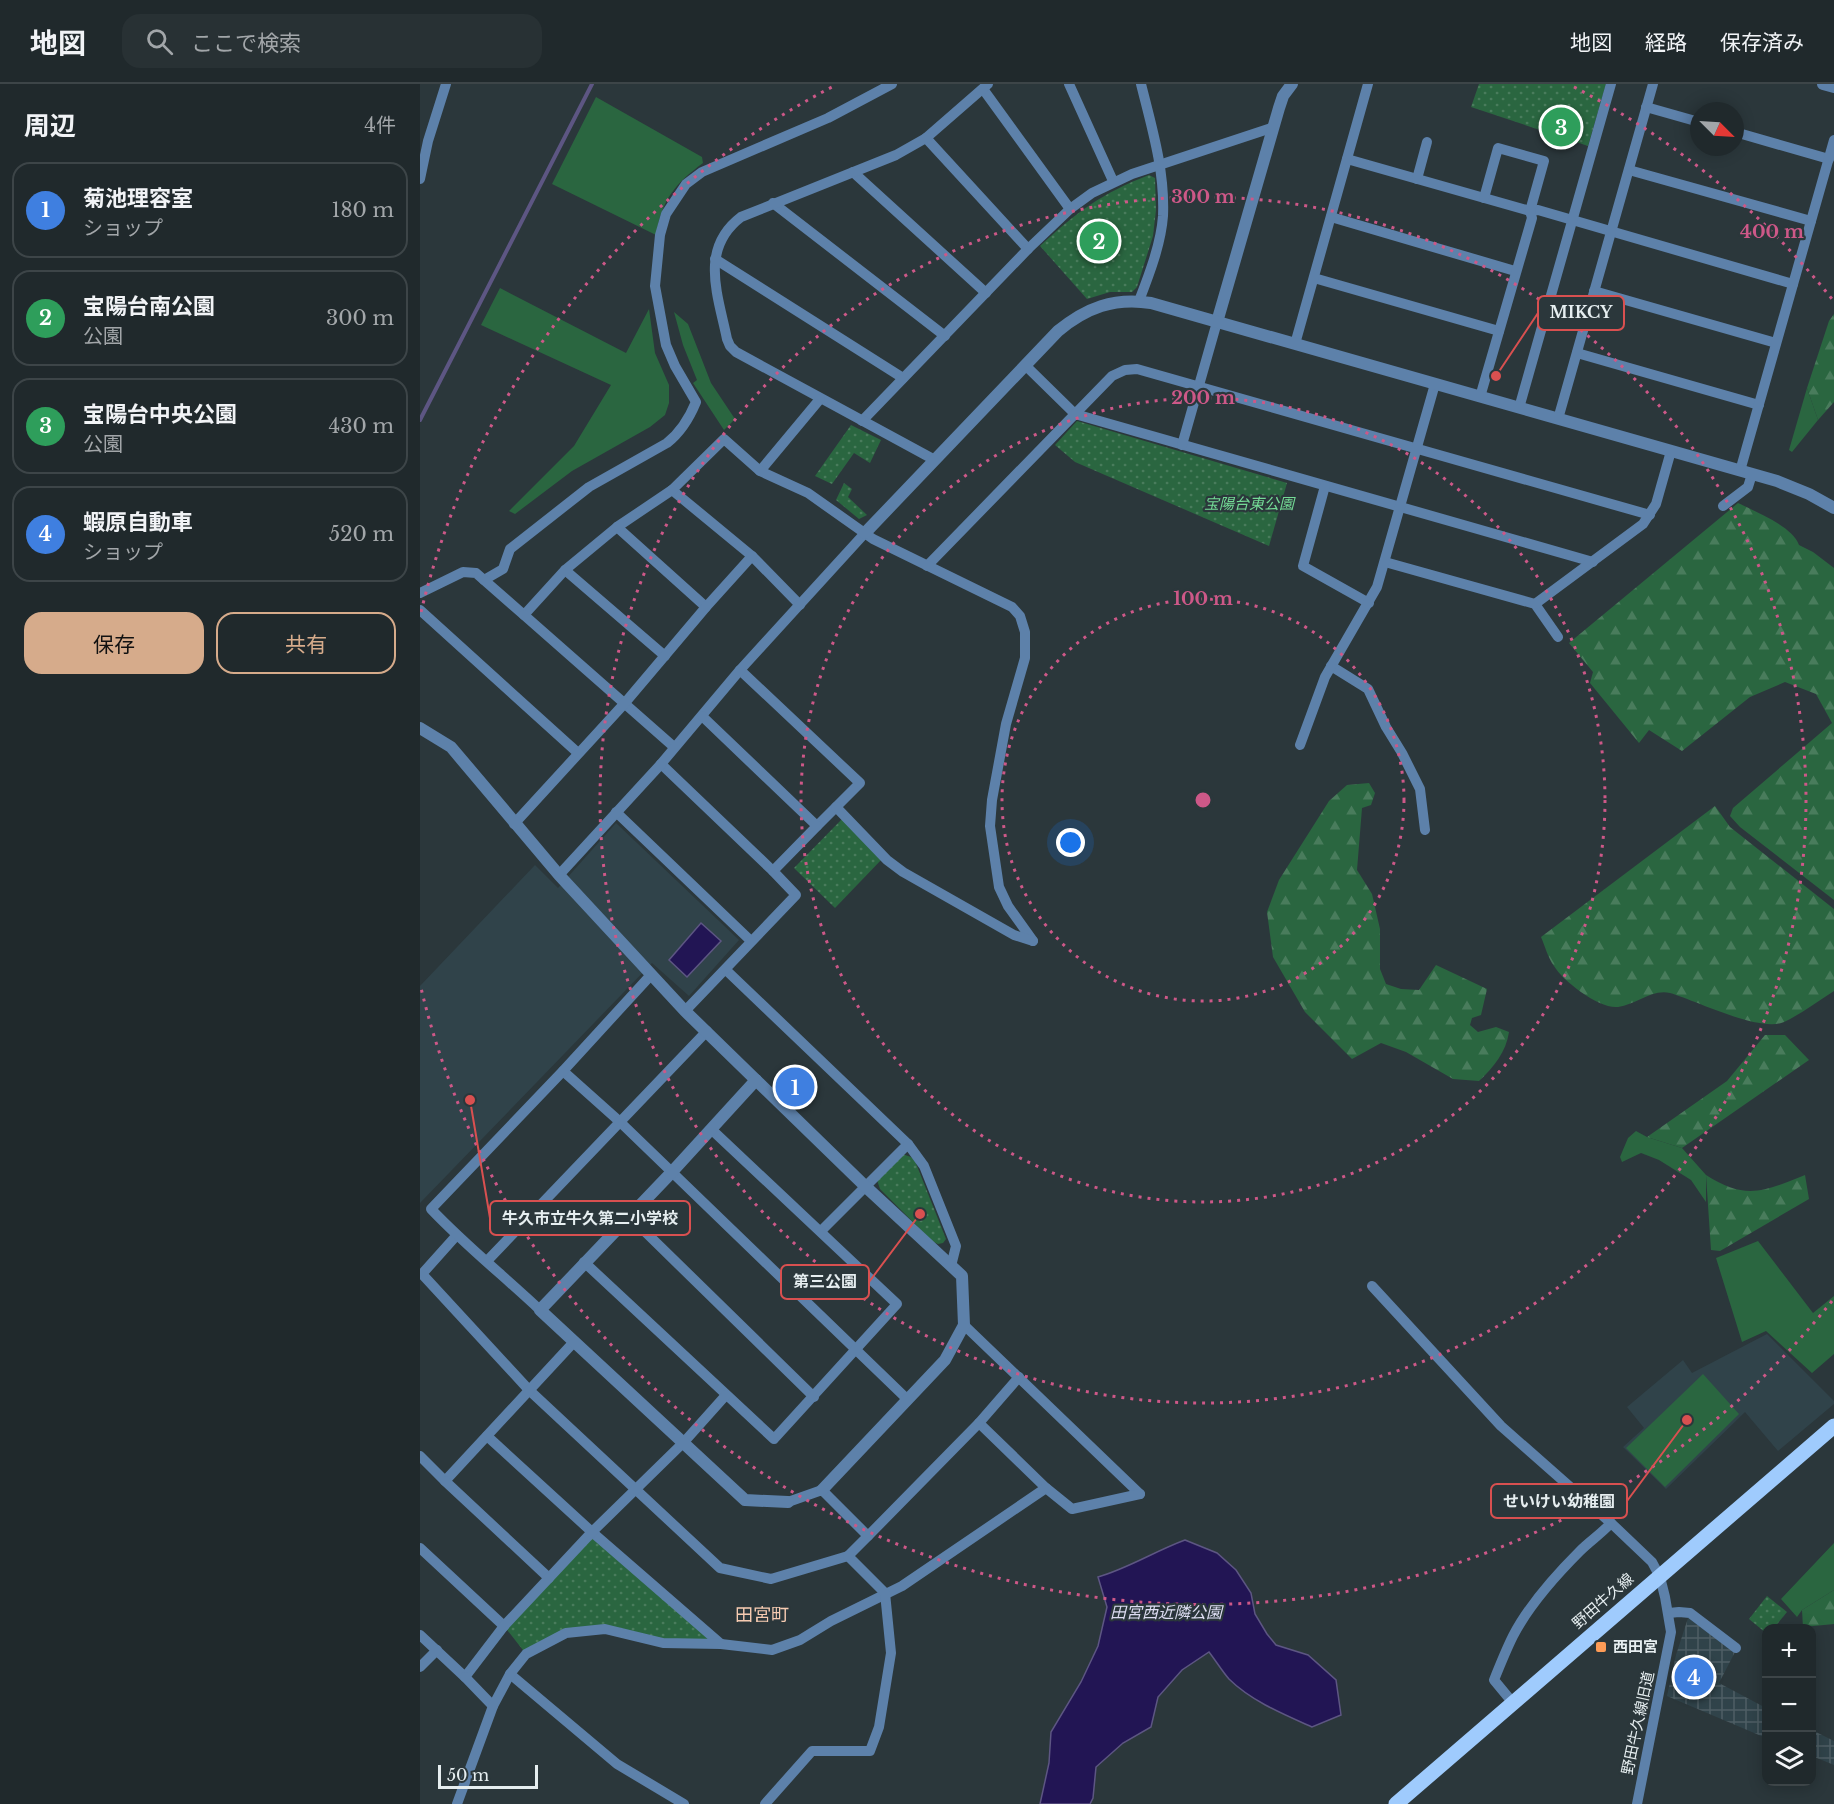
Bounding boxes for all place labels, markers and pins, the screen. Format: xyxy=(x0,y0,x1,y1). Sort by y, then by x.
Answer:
pin: 3 xyxy=(1542,104,1580,150)
pin: 2 xyxy=(1080,218,1118,264)
callout: MIKCY xyxy=(1538,296,1624,330)
centre of rings xyxy=(1193,790,1213,810)
pin: 1 xyxy=(776,1064,814,1110)
callout: 牛久市立牛久第二小学校 xyxy=(490,1201,690,1235)
callout: 第三公園 xyxy=(781,1265,869,1299)
callout: せいけい幼稚園 xyxy=(1491,1484,1627,1518)
place label: 西田宮 xyxy=(1613,1637,1658,1656)
marker: 西田宮 xyxy=(1594,1640,1608,1654)
pin: 4 xyxy=(1674,1654,1714,1700)

